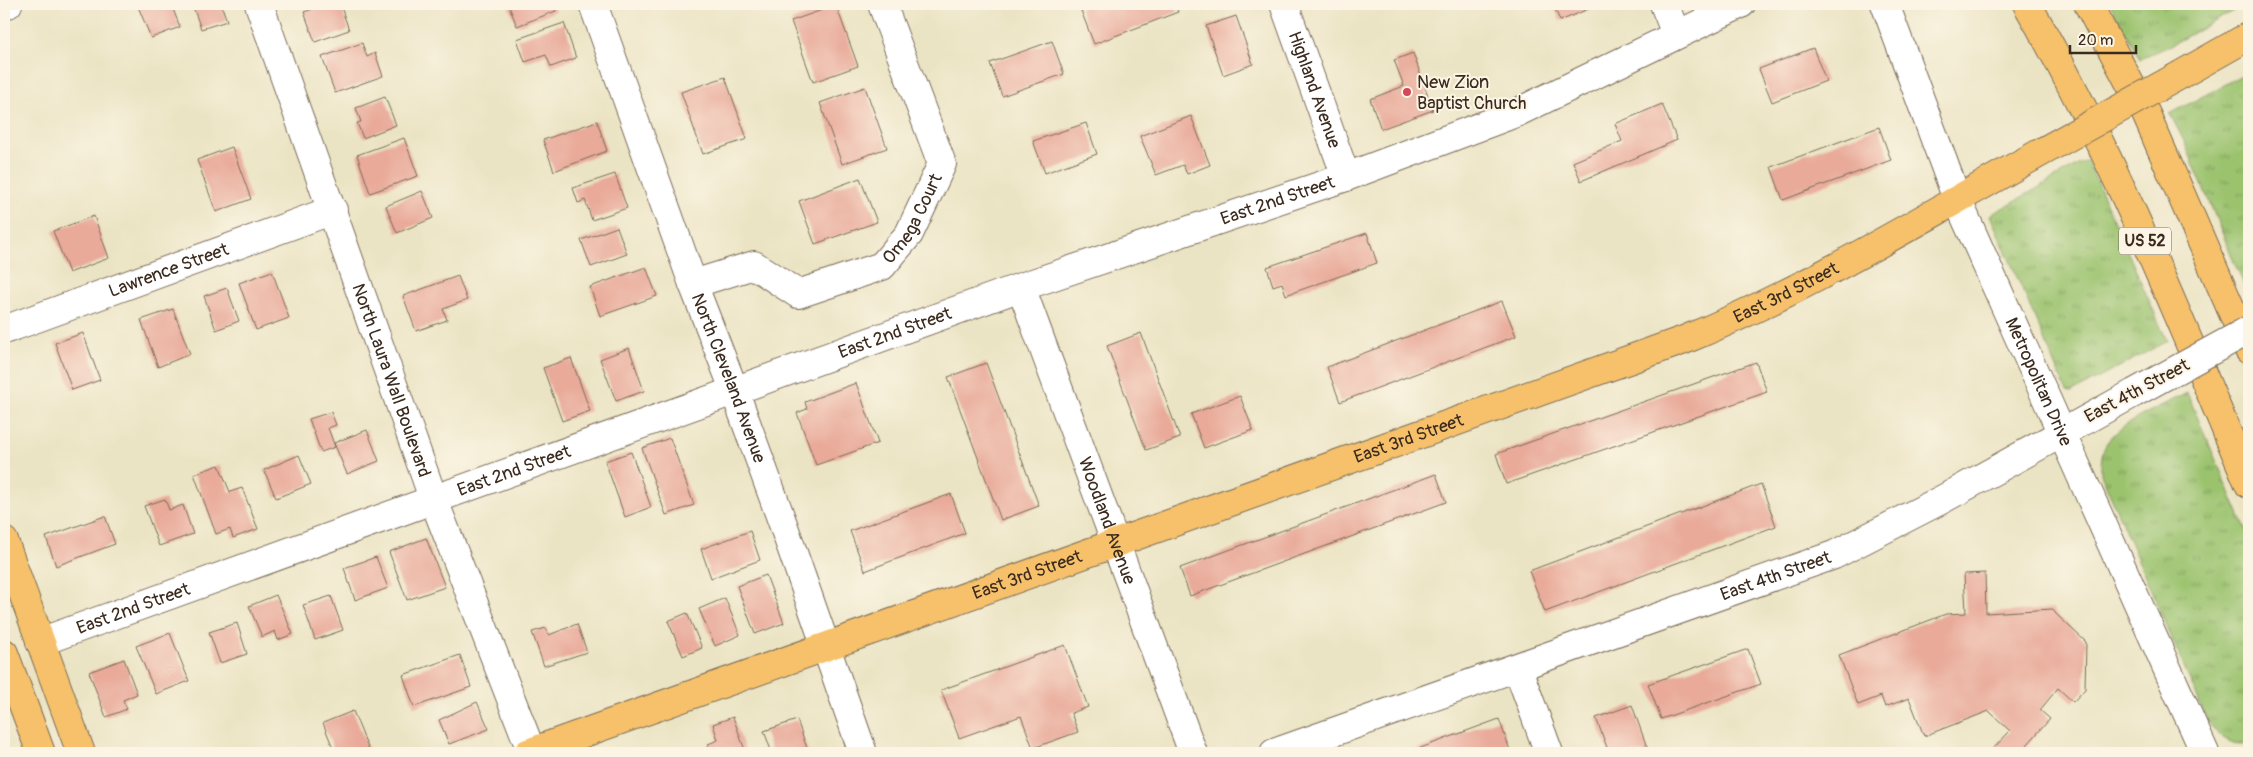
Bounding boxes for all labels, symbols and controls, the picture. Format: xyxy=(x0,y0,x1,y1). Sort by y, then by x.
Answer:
scale bar xyxy=(2070,22,2137,54)
street label: Highland Avenue xyxy=(1283,28,1346,151)
text: 20 m xyxy=(2078,31,2113,50)
place label: New Zion Baptist Church xyxy=(1417,71,1526,115)
marker: New Zion Baptist Church xyxy=(1401,86,1413,98)
street label: Omega Court xyxy=(877,169,948,269)
street label: East 2nd Street xyxy=(1217,170,1338,230)
road number: US 52 xyxy=(2119,228,2171,255)
street label: Lawrence Street xyxy=(105,237,232,302)
street label: East 3rd Street xyxy=(1730,256,1843,328)
street label: North Laura Wall Boulevard xyxy=(347,280,436,480)
street label: North Cleveland Avenue xyxy=(686,290,771,466)
street label: East 2nd Street xyxy=(835,301,955,364)
street label: Metropolitan Drive xyxy=(2000,314,2078,450)
street label: East 4th Street xyxy=(2080,353,2194,428)
street label: East 3rd Street xyxy=(1351,408,1467,469)
street label: East 2nd Street xyxy=(454,439,574,502)
street label: Woodland Avenue xyxy=(1073,454,1141,588)
street label: East 3rd Street xyxy=(969,544,1086,605)
street label: East 4th Street xyxy=(1717,545,1835,606)
street label: East 2nd Street xyxy=(73,577,194,639)

